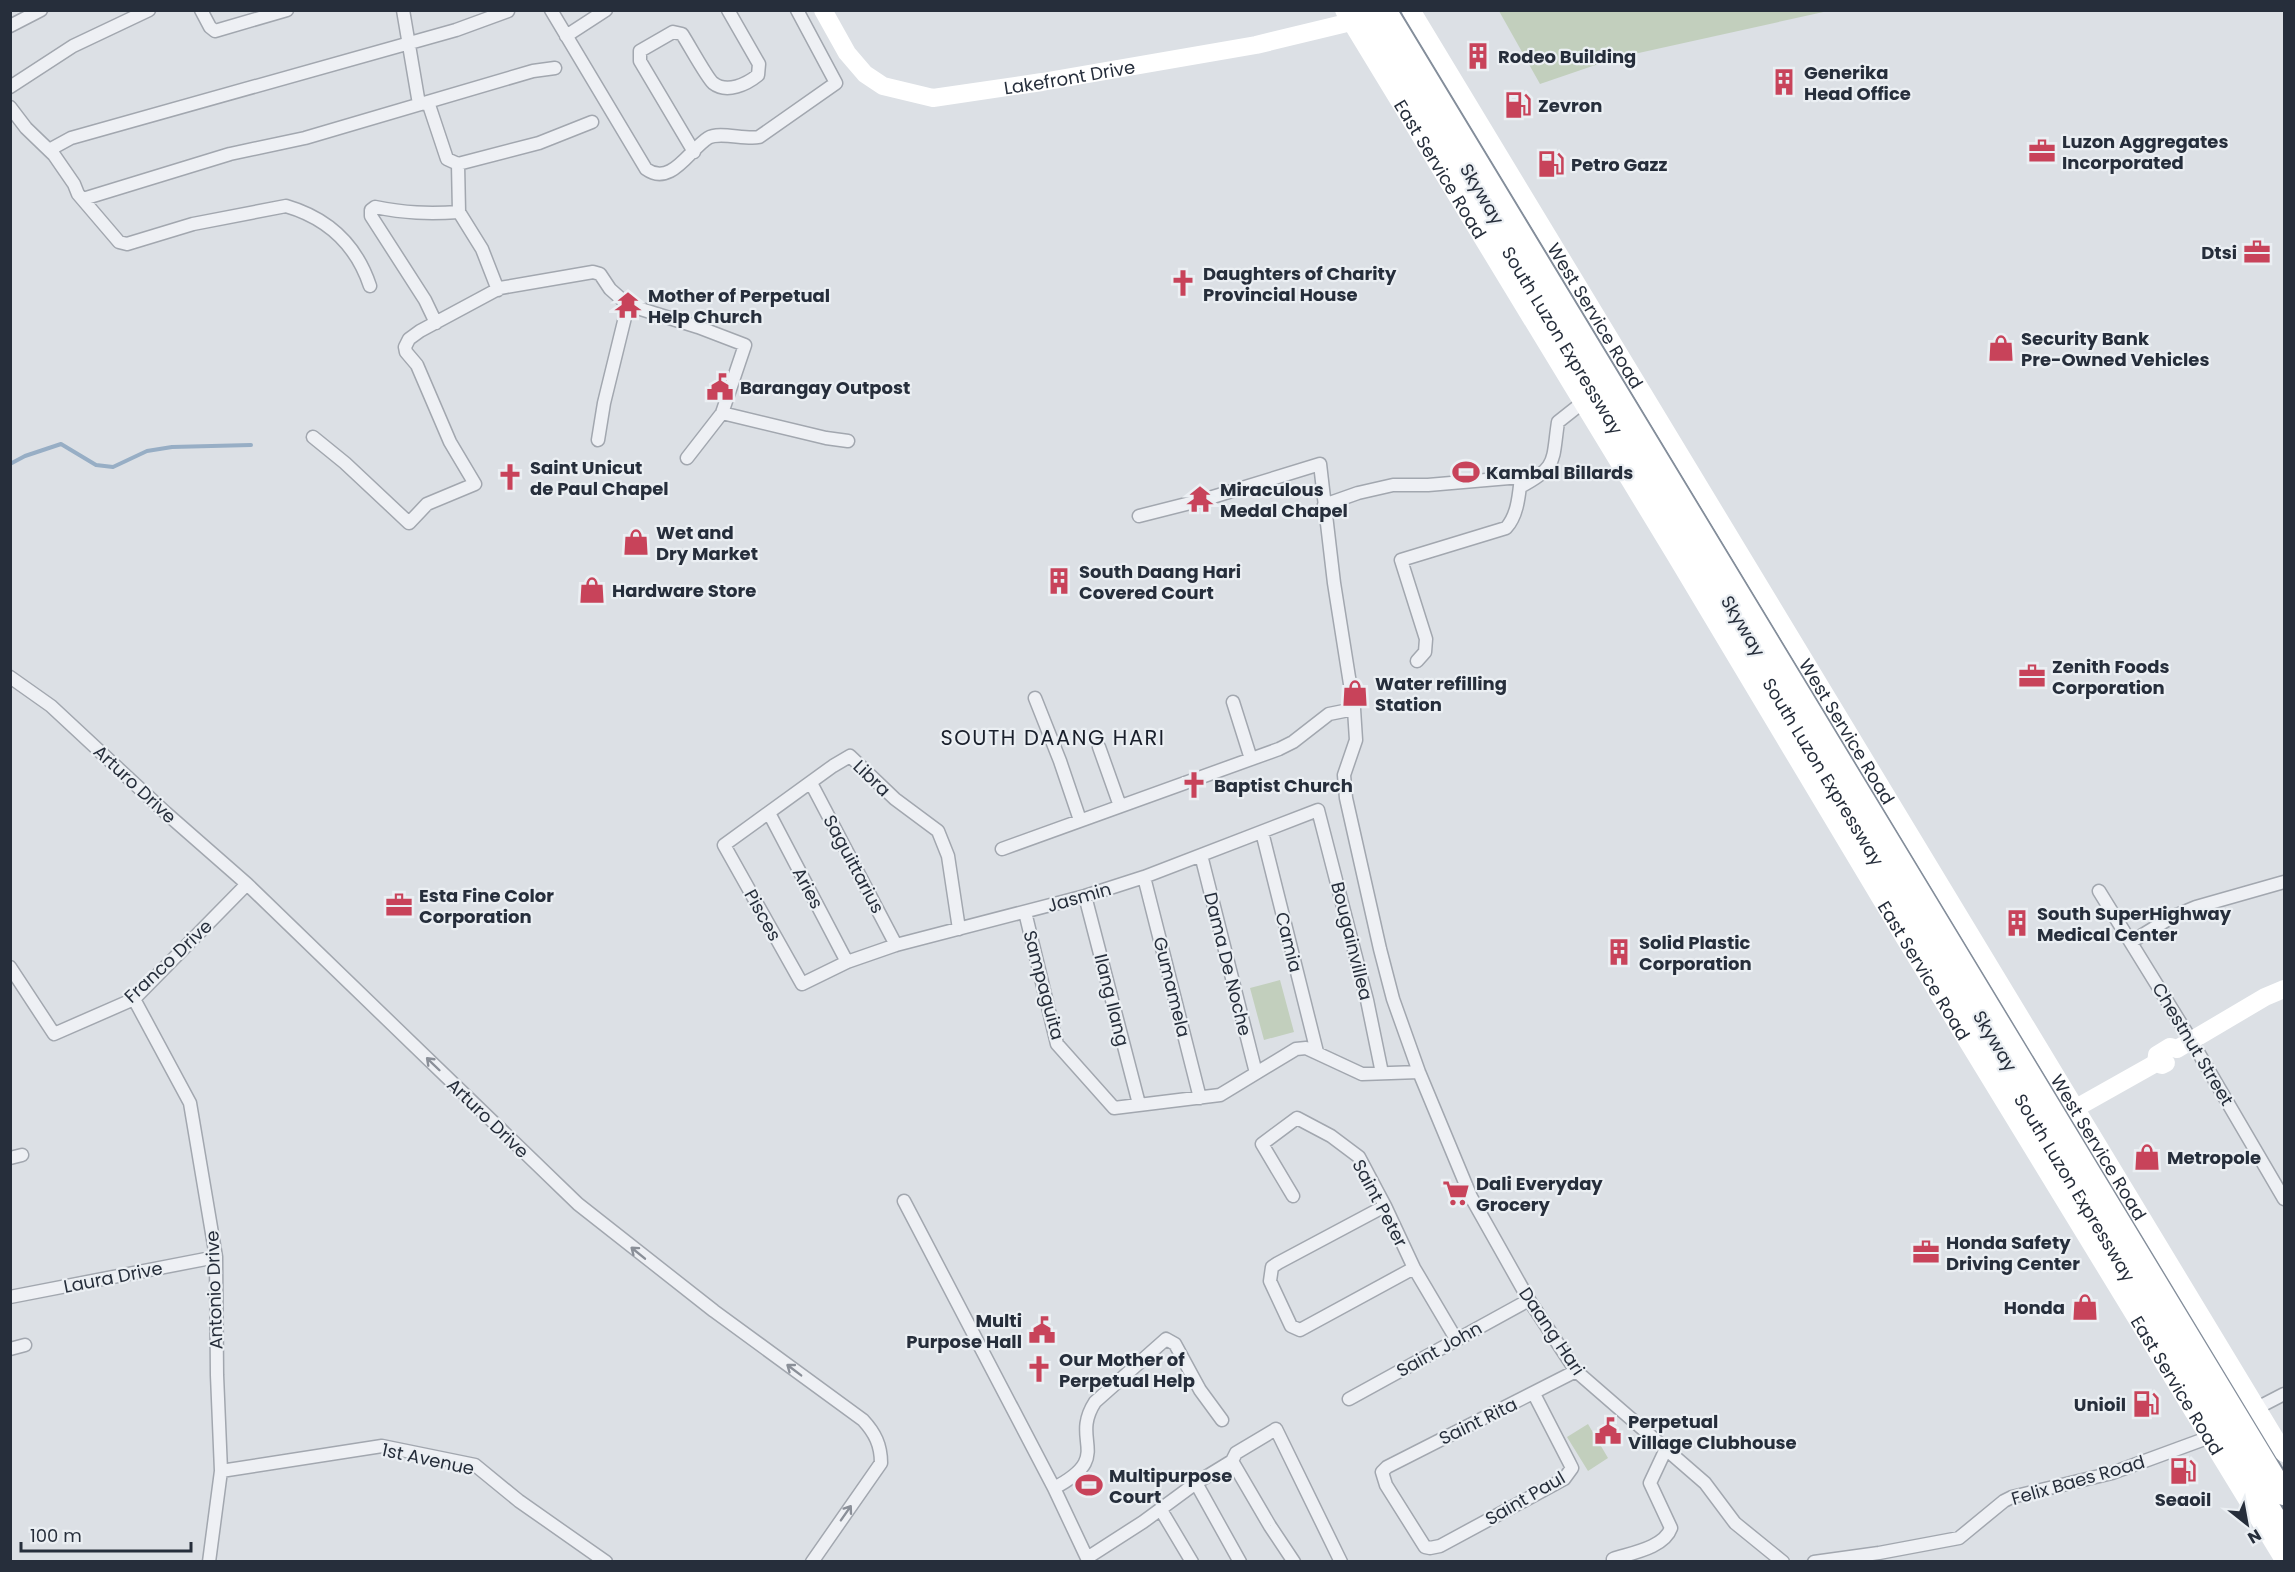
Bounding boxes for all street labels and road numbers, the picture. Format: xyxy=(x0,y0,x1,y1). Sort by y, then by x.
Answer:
street label: Lakefront Drive xyxy=(1002,54,1137,100)
street label: East Service Road xyxy=(1389,95,1493,243)
street label: Skyway xyxy=(1454,159,1510,229)
street label: West Service Road xyxy=(1542,238,1650,393)
street label: South Luzon Expressway xyxy=(1496,242,1629,439)
street label: Skyway xyxy=(1715,591,1771,661)
street label: West Service Road xyxy=(1794,654,1901,809)
street label: South Luzon Expressway xyxy=(1757,673,1890,870)
street label: Arturo Drive xyxy=(88,739,182,829)
street label: Libra xyxy=(848,754,896,802)
street label: Saguittarius xyxy=(818,810,890,918)
street label: Aries xyxy=(787,863,829,913)
street label: Jasmin xyxy=(1044,876,1114,918)
street label: Bougainvillea xyxy=(1325,879,1379,1003)
street label: Pisces xyxy=(739,885,787,945)
street label: Dama De Noche xyxy=(1198,890,1258,1038)
street label: East Service Road xyxy=(1872,896,1976,1045)
street label: Camia xyxy=(1269,909,1309,975)
street label: Franco Drive xyxy=(119,914,217,1008)
street label: Sampaguita xyxy=(1017,927,1071,1043)
street label: Gumamela xyxy=(1147,934,1197,1040)
street label: Ilang Ilang xyxy=(1088,951,1136,1049)
street label: Chestnut Street xyxy=(2146,978,2240,1110)
street label: Skyway xyxy=(1967,1006,2023,1076)
street label: West Service Road xyxy=(2045,1069,2153,1225)
street label: Arturo Drive xyxy=(442,1073,534,1163)
street label: South Luzon Expressway xyxy=(2009,1089,2142,1286)
street label: Saint Peter xyxy=(1346,1155,1414,1252)
street label: Antonio Drive xyxy=(199,1230,229,1350)
street label: Laura Drive xyxy=(61,1255,165,1299)
street label: Daang Hari xyxy=(1513,1282,1591,1380)
street label: East Service Road xyxy=(2125,1311,2229,1460)
street label: Saint John xyxy=(1392,1315,1486,1383)
street label: Saint Rita xyxy=(1435,1391,1521,1451)
street label: 1st Avenue xyxy=(379,1437,477,1481)
street label: Felix Baes Road xyxy=(2008,1449,2148,1511)
street label: Saint Paul xyxy=(1480,1465,1570,1531)

